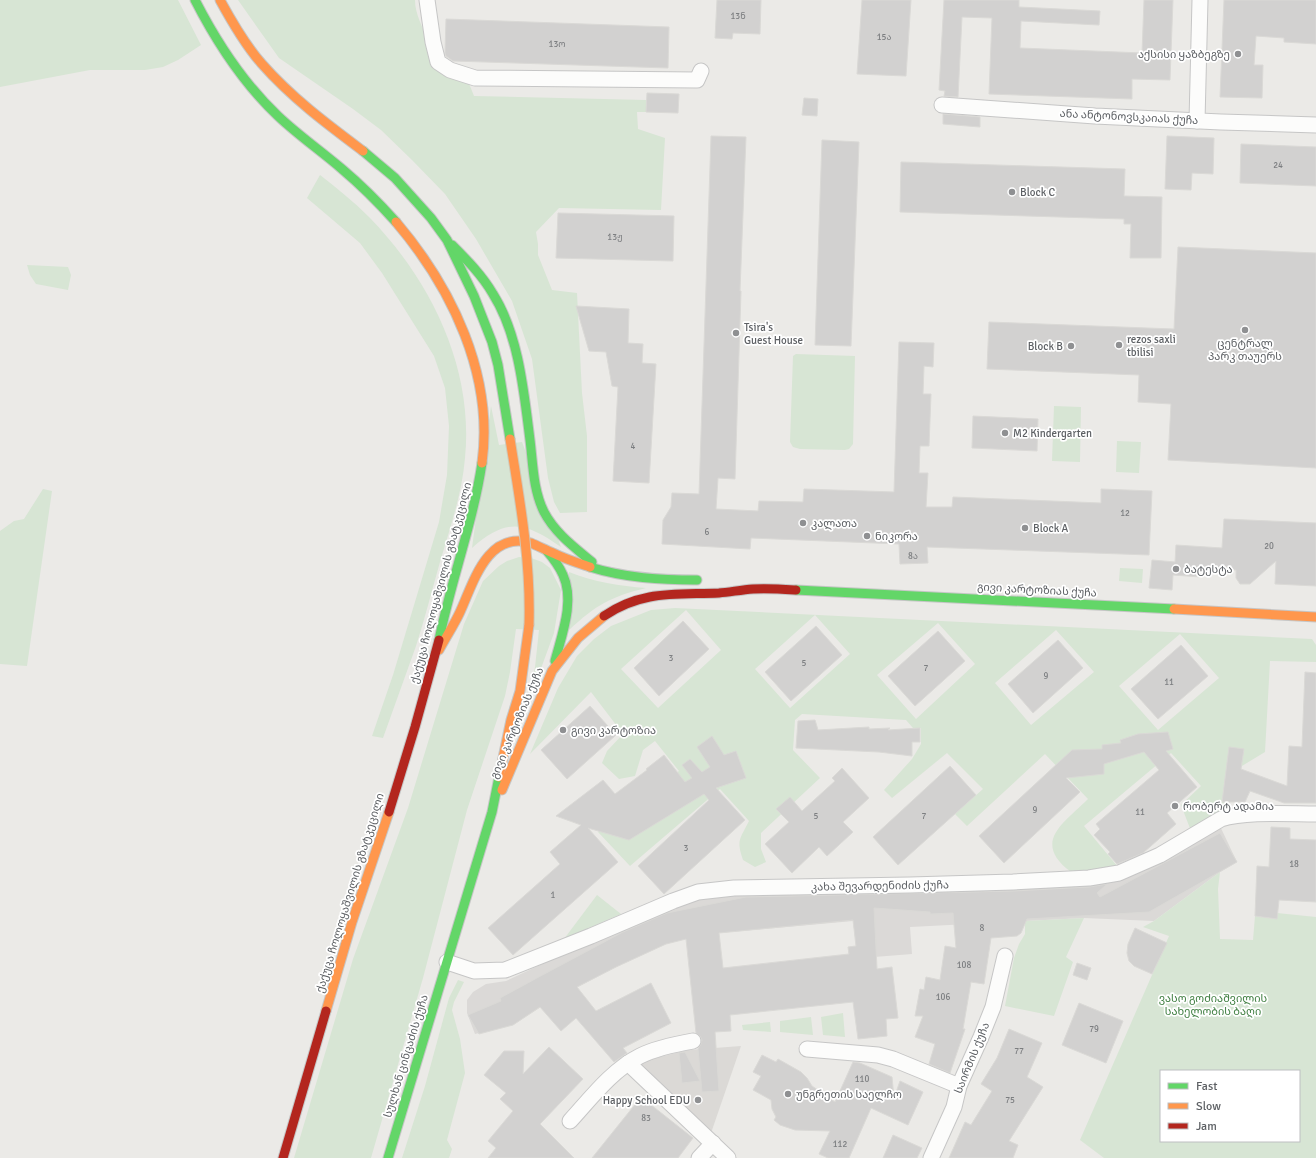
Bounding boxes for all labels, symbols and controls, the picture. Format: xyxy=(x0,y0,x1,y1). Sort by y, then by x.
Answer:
house number: 13ნ xyxy=(730,11,746,22)
house number: 15ა xyxy=(877,32,891,43)
house number: 13ო xyxy=(549,39,565,50)
place label: აქსისი ყაზბეგზე xyxy=(1138,48,1230,61)
marker: აქსისი ყაზბეგზე xyxy=(1233,49,1243,59)
street label: ანა ანტონოვსკაიას ქუჩა xyxy=(1059,107,1199,127)
house number: 24 xyxy=(1273,160,1283,171)
place label: Block C xyxy=(1020,186,1056,199)
marker: Block C xyxy=(1007,187,1017,197)
house number: 13ჟ xyxy=(607,232,623,243)
place label: Tsira's Guest House xyxy=(744,321,803,347)
marker: ცენტრალ პარკ თაუერს xyxy=(1240,325,1250,335)
marker: Tsira's Guest House xyxy=(731,328,741,338)
place label: rezos saxli tbilisi xyxy=(1127,333,1176,359)
place label: ცენტრალ პარკ თაუერს xyxy=(1208,337,1282,363)
place label: Block B xyxy=(1028,340,1063,353)
marker: rezos saxli tbilisi xyxy=(1114,340,1124,350)
marker: Block B xyxy=(1066,341,1076,351)
place label: M2 Kindergarten xyxy=(1013,427,1092,440)
marker: M2 Kindergarten xyxy=(1000,428,1010,438)
house number: 4 xyxy=(631,441,636,452)
street label: ქაქუცა ჩოლოყაშვილის გზატკეცილი xyxy=(408,481,474,685)
house number: 12 xyxy=(1120,508,1130,519)
place label: კალათა xyxy=(811,517,857,530)
marker: კალათა xyxy=(798,518,808,528)
place label: Block A xyxy=(1033,522,1069,535)
marker: Block A xyxy=(1020,523,1030,533)
house number: 6 xyxy=(705,527,710,538)
place label: ნიკორა xyxy=(875,530,918,543)
marker: ნიკორა xyxy=(862,531,872,541)
house number: 20 xyxy=(1264,541,1274,552)
house number: 8ა xyxy=(908,551,918,562)
place label: ბატესტა xyxy=(1184,563,1233,576)
marker: ბატესტა xyxy=(1171,564,1181,574)
street label: გივი კარტოზიას ქუჩა xyxy=(977,580,1097,600)
house number: 3 xyxy=(669,653,674,664)
house number: 5 xyxy=(802,658,807,669)
house number: 7 xyxy=(924,663,929,674)
street label: გივი კარტოზიას ქუჩა xyxy=(488,665,546,781)
house number: 9 xyxy=(1044,671,1049,682)
house number: 11 xyxy=(1164,677,1174,688)
place label: გივი კარტოზია xyxy=(571,724,656,737)
marker: გივი კარტოზია xyxy=(558,725,568,735)
street label: ქაქუცა ჩოლოყაშვილის გზატკეცილი xyxy=(313,792,387,994)
place label: რობერტ ადამია xyxy=(1183,800,1274,813)
marker: რობერტ ადამია xyxy=(1170,801,1180,811)
house number: 9 xyxy=(1033,805,1038,816)
house number: 11 xyxy=(1135,807,1145,818)
house number: 5 xyxy=(814,811,819,822)
house number: 7 xyxy=(922,811,927,822)
house number: 3 xyxy=(684,843,689,854)
house number: 18 xyxy=(1289,859,1299,870)
street label: კახა შევარდენიძის ქუჩა xyxy=(811,878,949,894)
house number: 1 xyxy=(551,890,556,901)
house number: 8 xyxy=(980,923,985,934)
house number: 108 xyxy=(957,960,971,971)
house number: 106 xyxy=(936,992,950,1003)
park label: ვასო გოძიაშვილის სახელობის ბაღი xyxy=(1159,992,1267,1018)
street label: სულხან ცინცაძის ქუჩა xyxy=(381,993,431,1119)
street label: საირმის ქუჩა xyxy=(952,1021,992,1095)
house number: 79 xyxy=(1089,1024,1099,1035)
house number: 77 xyxy=(1014,1046,1024,1057)
legend xyxy=(1160,1070,1300,1142)
house number: 110 xyxy=(855,1074,869,1085)
text: Fast xyxy=(1196,1079,1217,1094)
place label: უნგრეთის საელჩო xyxy=(796,1088,902,1101)
marker: უნგრეთის საელჩო xyxy=(783,1089,793,1099)
place label: Happy School EDU xyxy=(603,1094,690,1107)
marker: Happy School EDU xyxy=(693,1095,703,1105)
house number: 75 xyxy=(1005,1095,1015,1106)
text: Slow xyxy=(1196,1099,1221,1114)
house number: 83 xyxy=(641,1113,651,1124)
text: Jam xyxy=(1196,1119,1217,1134)
house number: 112 xyxy=(833,1139,847,1150)

